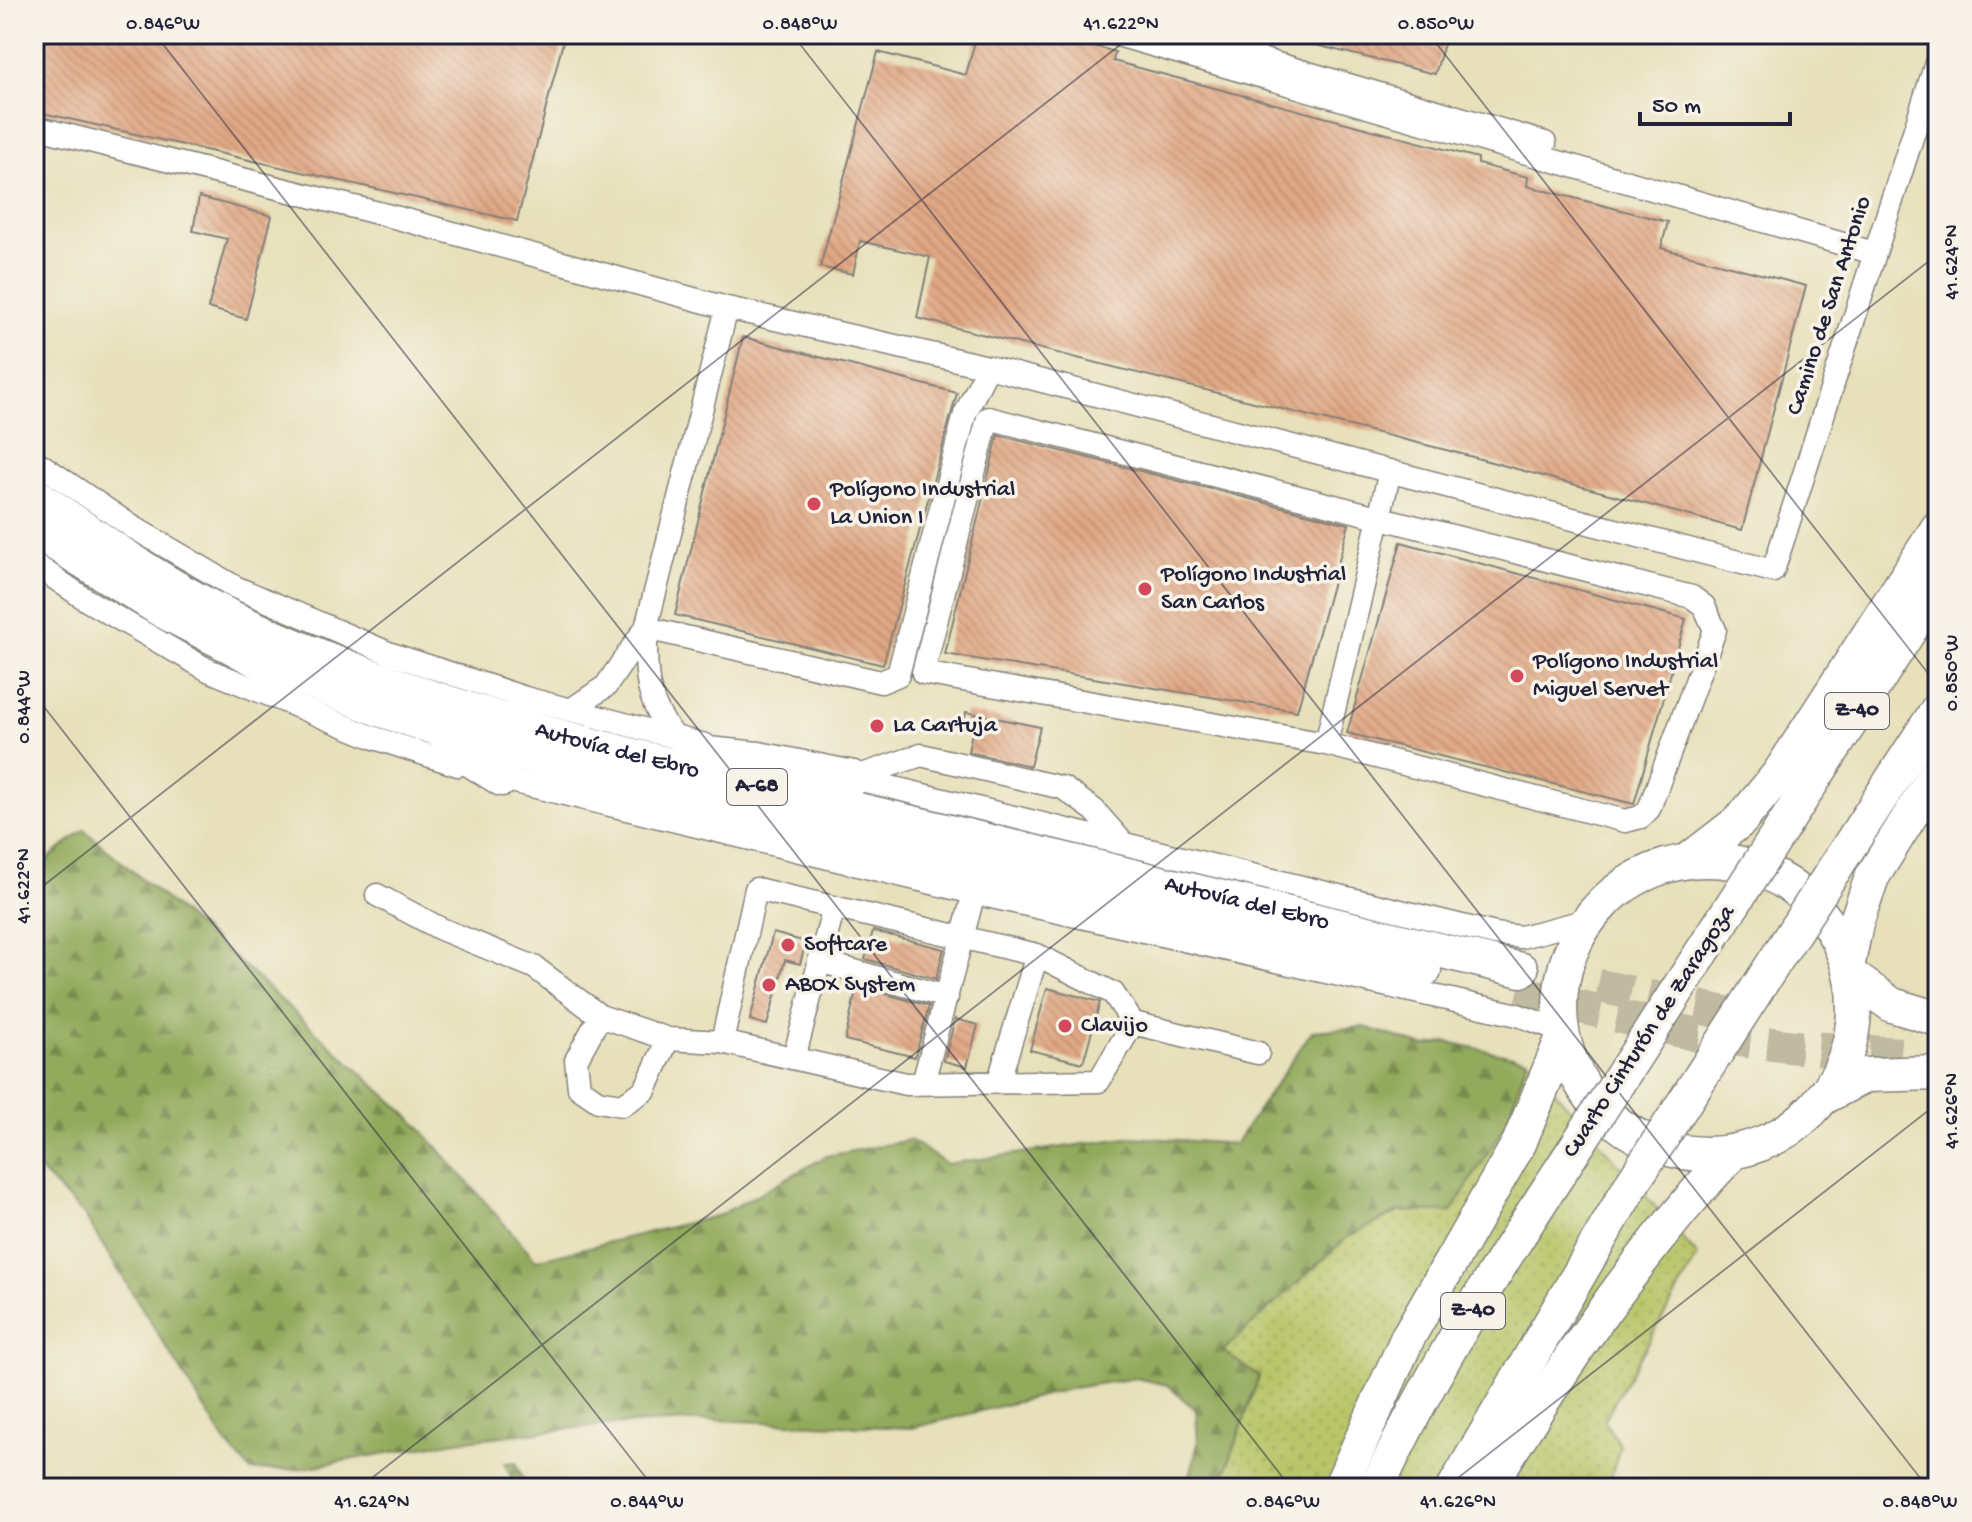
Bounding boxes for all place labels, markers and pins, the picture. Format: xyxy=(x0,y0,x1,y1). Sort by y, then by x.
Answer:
place label: Polígono Industrial La Union I xyxy=(829,476,1015,533)
marker: Polígono Industrial La Union I xyxy=(805,495,823,513)
place label: Polígono Industrial San Carlos xyxy=(1160,561,1346,618)
marker: Polígono Industrial San Carlos xyxy=(1136,580,1154,598)
place label: Polígono Industrial Miguel Servet xyxy=(1532,648,1718,705)
marker: Polígono Industrial Miguel Servet xyxy=(1508,667,1526,685)
place label: La Cartuja xyxy=(893,712,998,741)
marker: La Cartuja xyxy=(868,717,886,735)
place label: Softcare xyxy=(804,931,888,960)
marker: Softcare xyxy=(779,936,797,954)
place label: ABOX System xyxy=(785,971,915,1000)
marker: ABOX System xyxy=(760,976,778,994)
place label: Clavijo xyxy=(1081,1012,1148,1041)
marker: Clavijo xyxy=(1056,1017,1074,1035)

